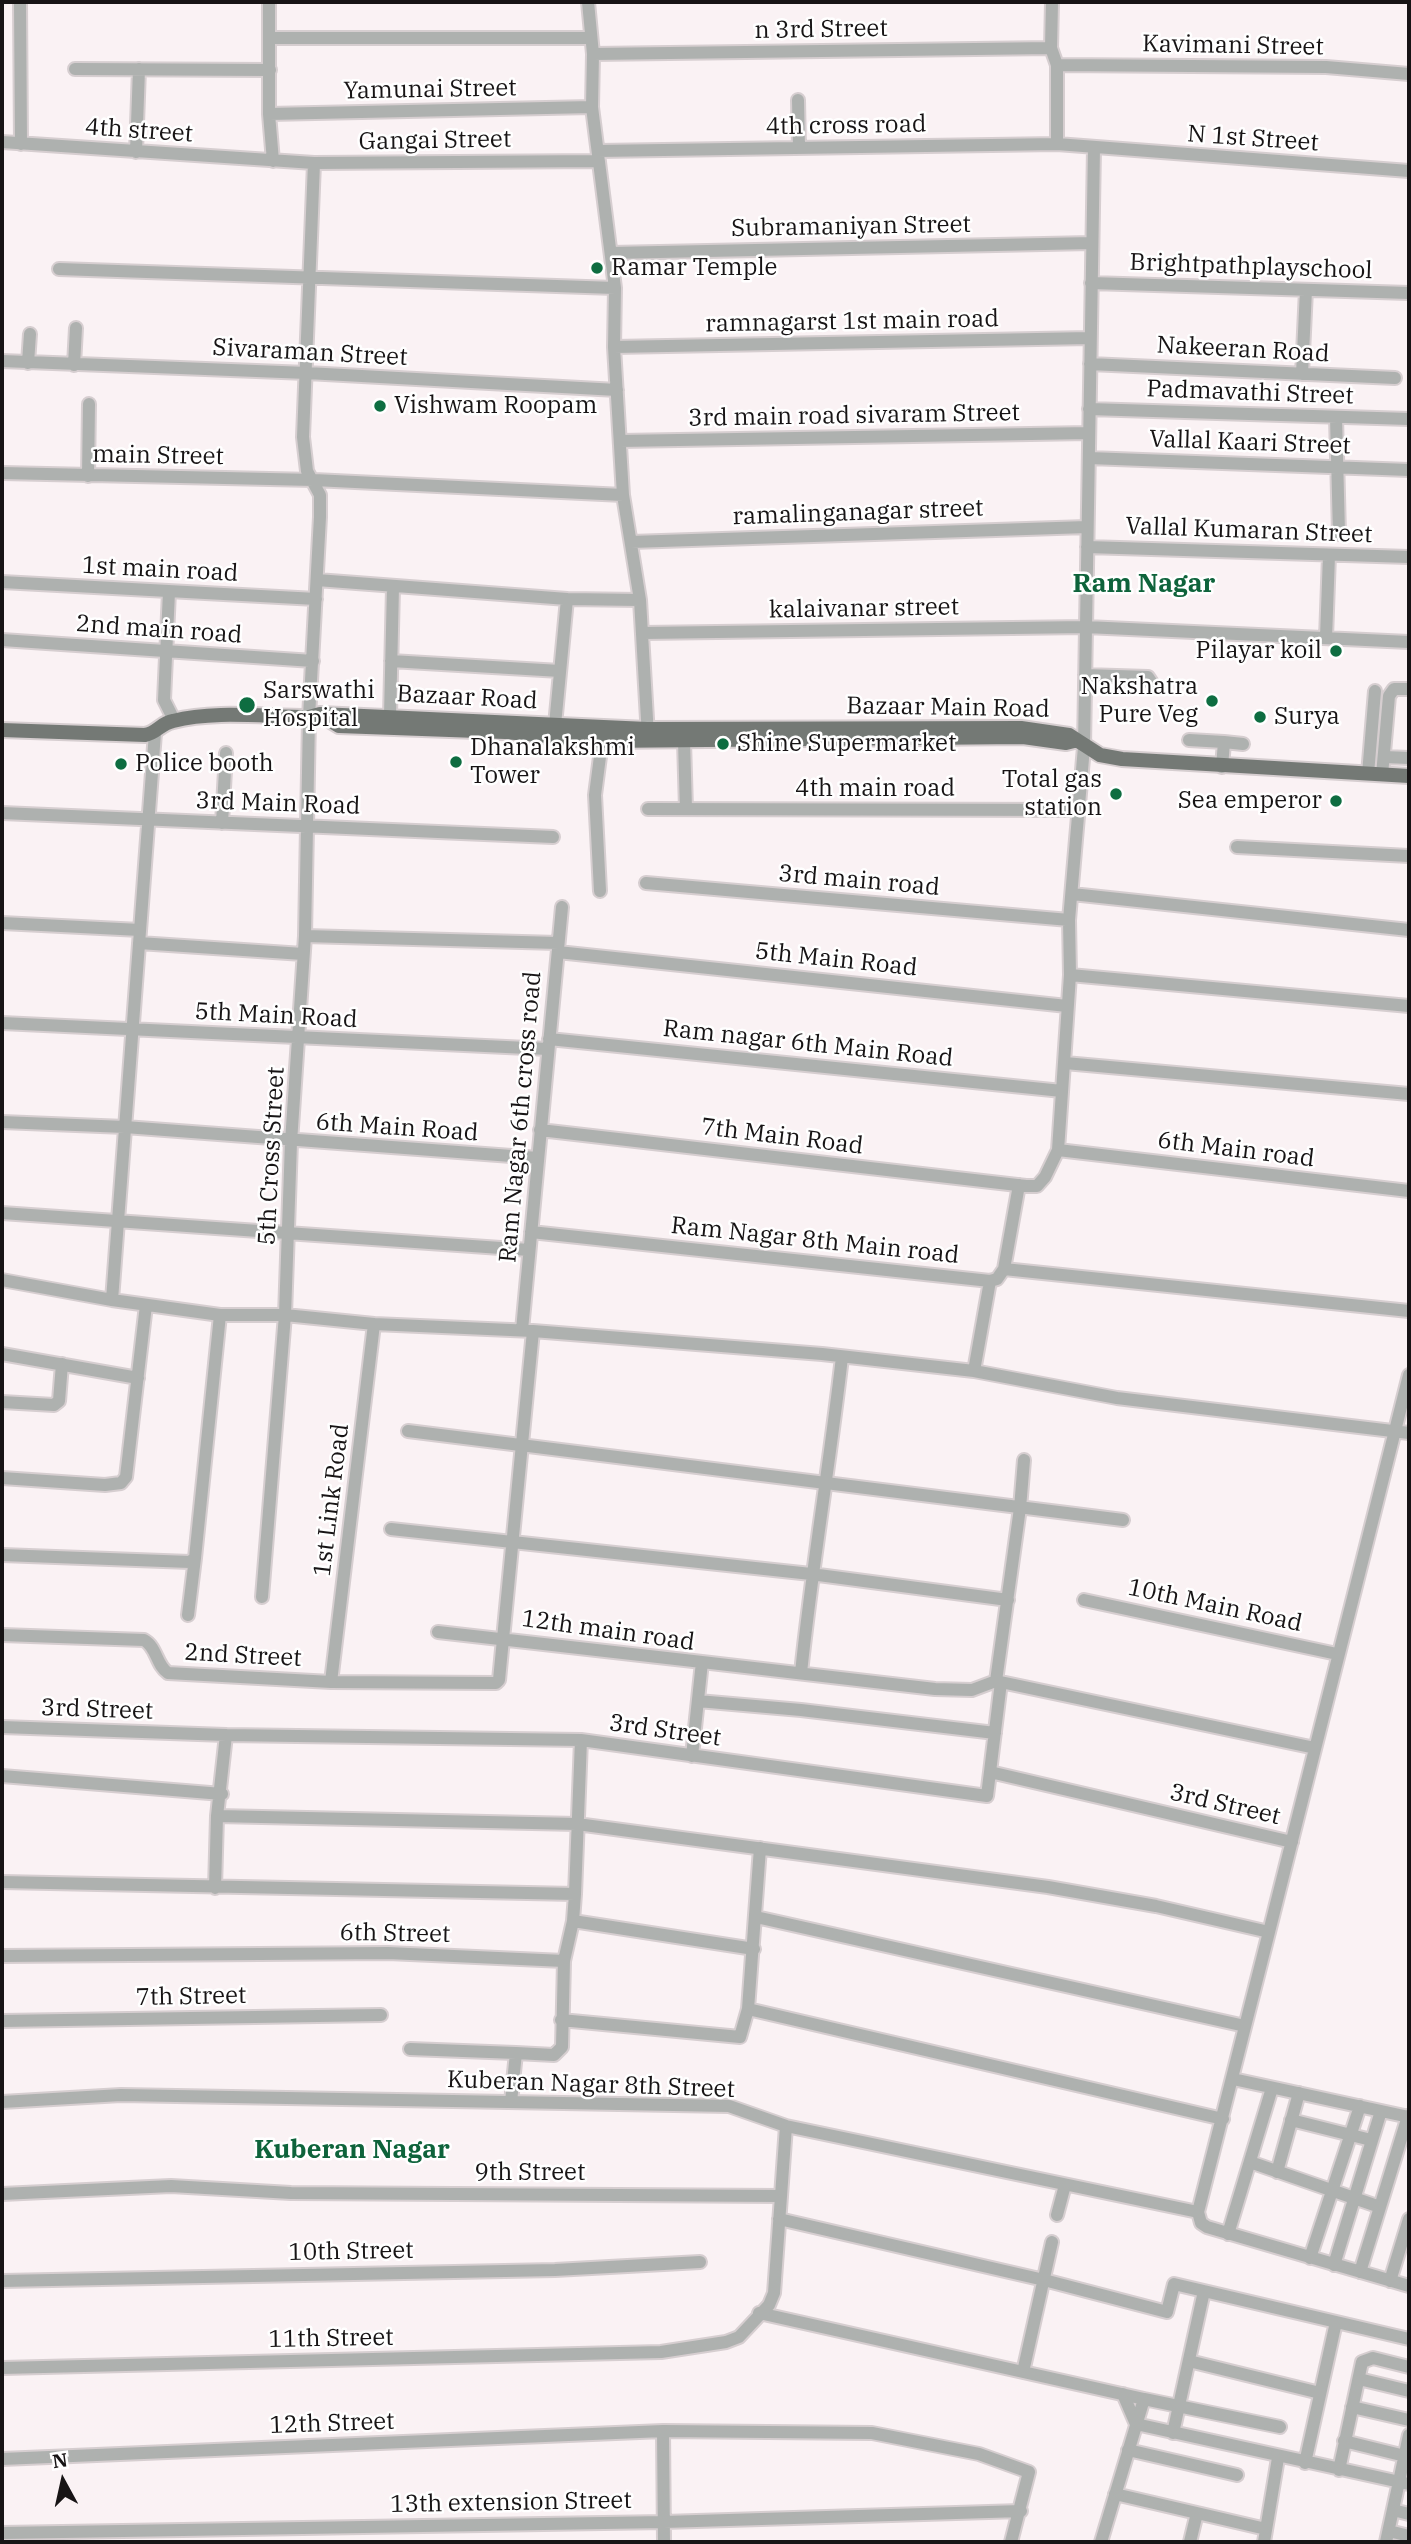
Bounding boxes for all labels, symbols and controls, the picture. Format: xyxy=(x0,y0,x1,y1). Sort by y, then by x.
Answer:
street label: n 3rd Street xyxy=(754,14,888,46)
street label: Kavimani Street xyxy=(1142,30,1324,62)
street label: Yamunai Street xyxy=(343,74,517,106)
street label: 4th cross road xyxy=(765,110,927,142)
street label: 4th street xyxy=(84,113,194,149)
street label: N 1st Street xyxy=(1186,120,1320,158)
street label: Gangai Street xyxy=(358,125,512,157)
street label: Subramaniyan Street xyxy=(731,211,971,243)
street label: Brightpathplayschool xyxy=(1129,248,1373,286)
place label: Ramar Temple xyxy=(611,254,777,282)
marker: Ramar Temple xyxy=(589,260,605,276)
street label: ramnagarst 1st main road xyxy=(705,305,999,339)
street label: Nakeeran Road xyxy=(1156,331,1330,369)
street label: Sivaraman Street xyxy=(212,334,408,372)
street label: Padmavathi Street xyxy=(1146,375,1354,411)
place label: Vishwam Roopam xyxy=(394,392,597,420)
marker: Vishwam Roopam xyxy=(372,398,388,414)
street label: 3rd main road sivaram Street xyxy=(688,399,1020,433)
street label: Vallal Kaari Street xyxy=(1149,425,1351,461)
street label: main Street xyxy=(92,440,224,472)
street label: ramalinganagar street xyxy=(732,494,984,532)
street label: Vallal Kumaran Street xyxy=(1125,512,1373,550)
street label: 1st main road xyxy=(81,552,239,588)
district label: Ram Nagar xyxy=(1073,568,1215,600)
street label: kalaivanar street xyxy=(769,593,959,625)
street label: 2nd main road xyxy=(75,610,243,650)
place label: Pilayar koil xyxy=(1196,637,1322,665)
marker: Pilayar koil xyxy=(1328,643,1344,659)
place label: Nakshatra Pure Veg xyxy=(1081,673,1198,729)
place label: Sarswathi Hospital xyxy=(263,677,375,733)
street label: Bazaar Road xyxy=(396,680,538,716)
street label: Bazaar Main Road xyxy=(846,692,1050,724)
marker: Nakshatra Pure Veg xyxy=(1204,693,1220,709)
marker: Sarswathi Hospital xyxy=(237,695,257,715)
place label: Surya xyxy=(1274,703,1340,731)
marker: Surya xyxy=(1252,709,1268,725)
place label: Shine Supermarket xyxy=(737,730,956,758)
place label: Dhanalakshmi Tower xyxy=(470,734,635,790)
marker: Shine Supermarket xyxy=(715,736,731,752)
place label: Police booth xyxy=(135,750,274,778)
marker: Dhanalakshmi Tower xyxy=(448,754,464,770)
marker: Police booth xyxy=(113,756,129,772)
place label: Total gas station xyxy=(1002,766,1102,822)
street label: 4th main road xyxy=(795,775,955,803)
marker: Total gas station xyxy=(1108,786,1124,802)
street label: 3rd Main Road xyxy=(195,787,361,821)
place label: Sea emperor xyxy=(1178,787,1322,815)
marker: Sea emperor xyxy=(1328,793,1344,809)
street label: 3rd main road xyxy=(777,860,941,902)
street label: 5th Main Road xyxy=(753,937,919,983)
street label: Ram Nagar 6th cross road xyxy=(494,970,548,1264)
street label: 5th Main Road xyxy=(194,997,358,1035)
street label: Ram nagar 6th Main Road xyxy=(662,1014,954,1074)
street label: 5th Cross Street xyxy=(253,1066,291,1246)
street label: 6th Main Road xyxy=(315,1108,479,1148)
street label: 7th Main Road xyxy=(699,1113,865,1161)
street label: 6th Main road xyxy=(1156,1126,1316,1174)
street label: Ram Nagar 8th Main road xyxy=(670,1212,960,1270)
street label: 1st Link Road xyxy=(308,1422,356,1578)
street label: 10th Main Road xyxy=(1125,1573,1305,1639)
street label: 12th main road xyxy=(520,1605,696,1657)
street label: 2nd Street xyxy=(184,1639,302,1673)
street label: 3rd Street xyxy=(40,1694,154,1726)
street label: 3rd Street xyxy=(607,1709,723,1753)
street label: 3rd Street xyxy=(1167,1778,1283,1832)
street label: 6th Street xyxy=(339,1919,451,1949)
street label: 7th Street xyxy=(135,1982,247,2012)
street label: Kuberan Nagar 8th Street xyxy=(447,2066,735,2104)
district label: Kuberan Nagar xyxy=(254,2134,450,2166)
street label: 9th Street xyxy=(475,2159,585,2187)
street label: 10th Street xyxy=(288,2237,414,2267)
street label: 11th Street xyxy=(268,2324,394,2354)
street label: 12th Street xyxy=(269,2407,395,2441)
north arrow xyxy=(28,2446,98,2516)
text: N xyxy=(51,2447,69,2473)
street label: 13th extension Street xyxy=(390,2486,632,2520)

